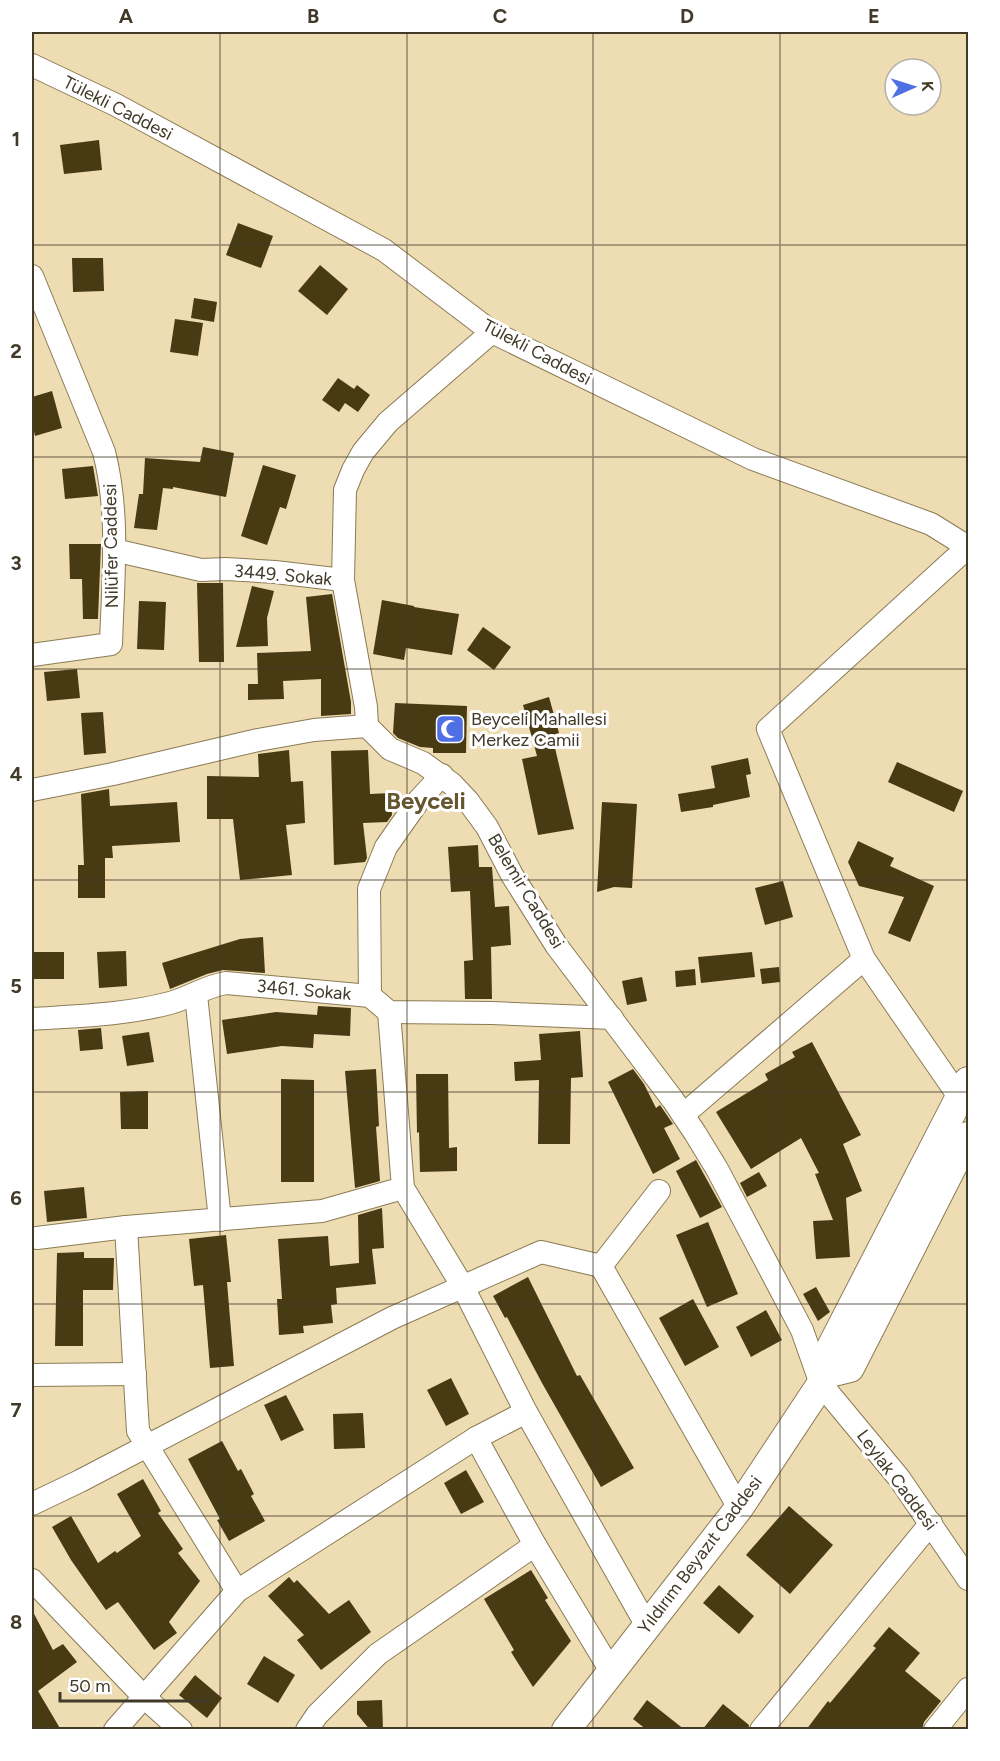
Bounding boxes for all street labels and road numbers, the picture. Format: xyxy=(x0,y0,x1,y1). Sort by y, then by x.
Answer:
street label: Tülekli Caddesi xyxy=(60,71,176,145)
street label: Tülekli Caddesi xyxy=(479,314,595,390)
street label: Nilüfer Caddesi xyxy=(99,483,123,609)
street label: 3449. Sokak xyxy=(233,560,333,590)
street label: Belemir Caddesi xyxy=(483,829,569,953)
street label: 3461. Sokak xyxy=(256,975,352,1005)
street label: Leylak Caddesi xyxy=(852,1425,942,1535)
street label: Yıldırım Beyazıt Caddesi xyxy=(633,1471,767,1639)

